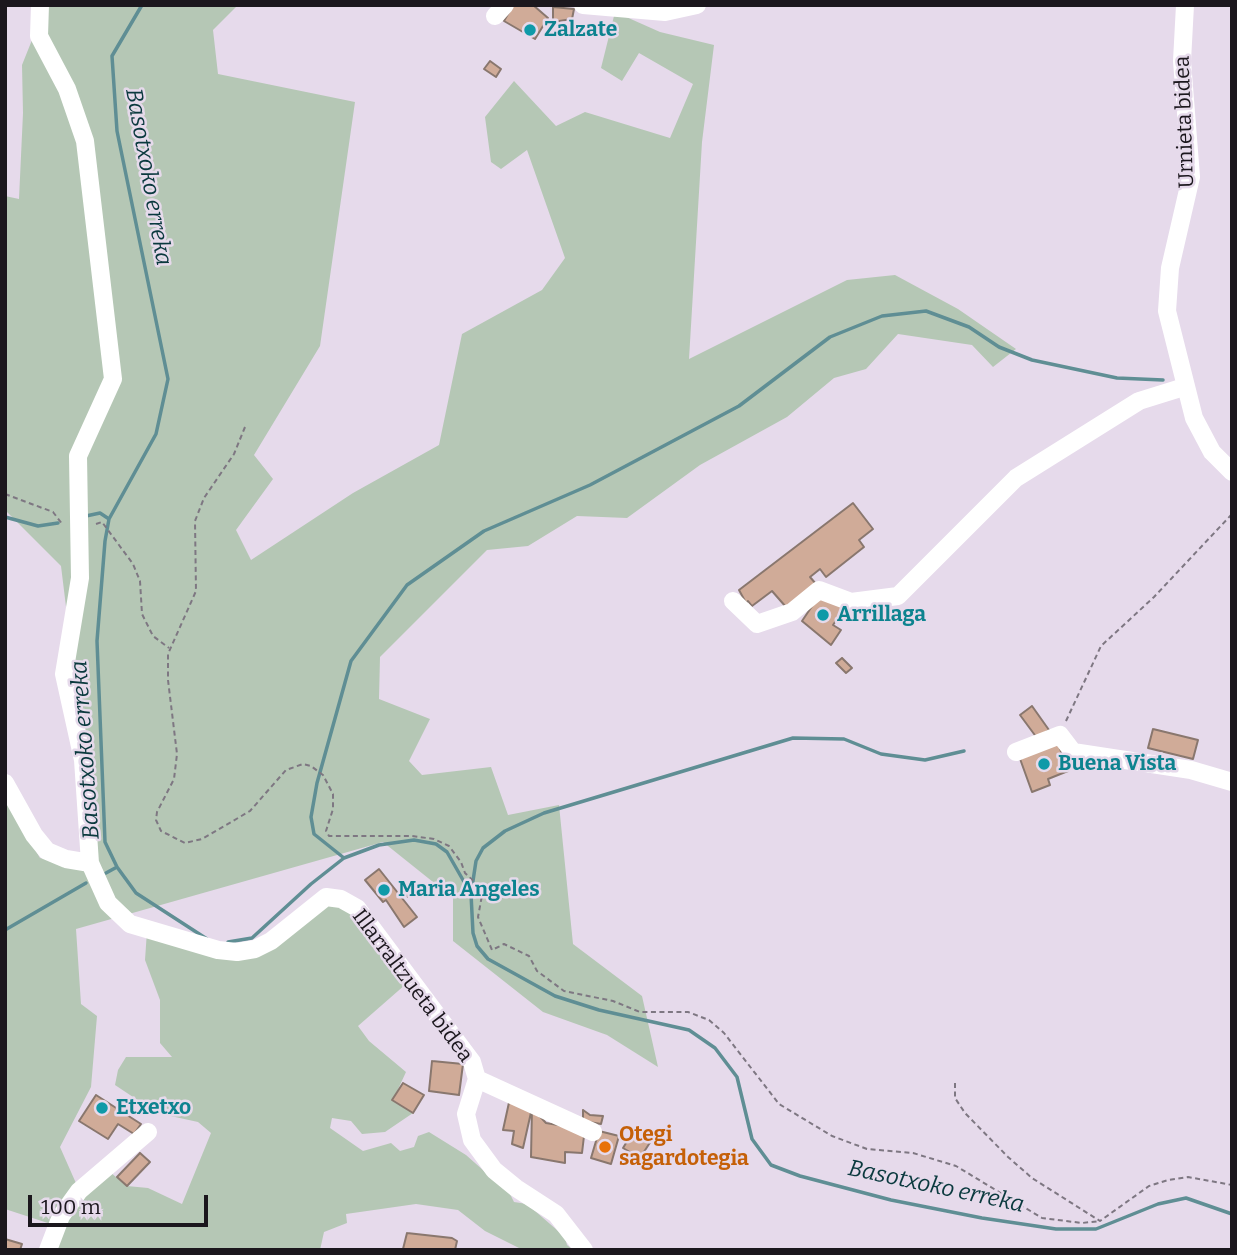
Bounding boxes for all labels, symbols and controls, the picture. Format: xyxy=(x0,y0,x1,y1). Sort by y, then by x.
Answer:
place label: Zalzate xyxy=(544,17,617,43)
marker: Zalzate xyxy=(522,22,538,38)
street label: Urnieta bidea xyxy=(1170,55,1200,189)
water label: Basotxoko erreka xyxy=(119,86,177,268)
place label: Arrillaga xyxy=(837,602,926,628)
marker: Arrillaga xyxy=(815,607,831,623)
water label: Basotxoko erreka xyxy=(66,660,106,840)
place label: Buena Vista xyxy=(1058,751,1176,777)
marker: Buena Vista xyxy=(1036,756,1052,772)
place label: Maria Angeles xyxy=(398,877,540,903)
marker: Maria Angeles xyxy=(376,882,392,898)
street label: Illarraltzueta bidea xyxy=(346,905,478,1067)
place label: Etxetxo xyxy=(116,1095,191,1121)
marker: Etxetxo xyxy=(94,1100,110,1116)
place label: Otegi sagardotegia xyxy=(619,1122,749,1172)
marker: Otegi sagardotegia xyxy=(597,1139,613,1155)
water label: Basotxoko erreka xyxy=(845,1155,1027,1219)
scale bar xyxy=(32,1182,212,1226)
text: 100 m xyxy=(41,1194,101,1220)

